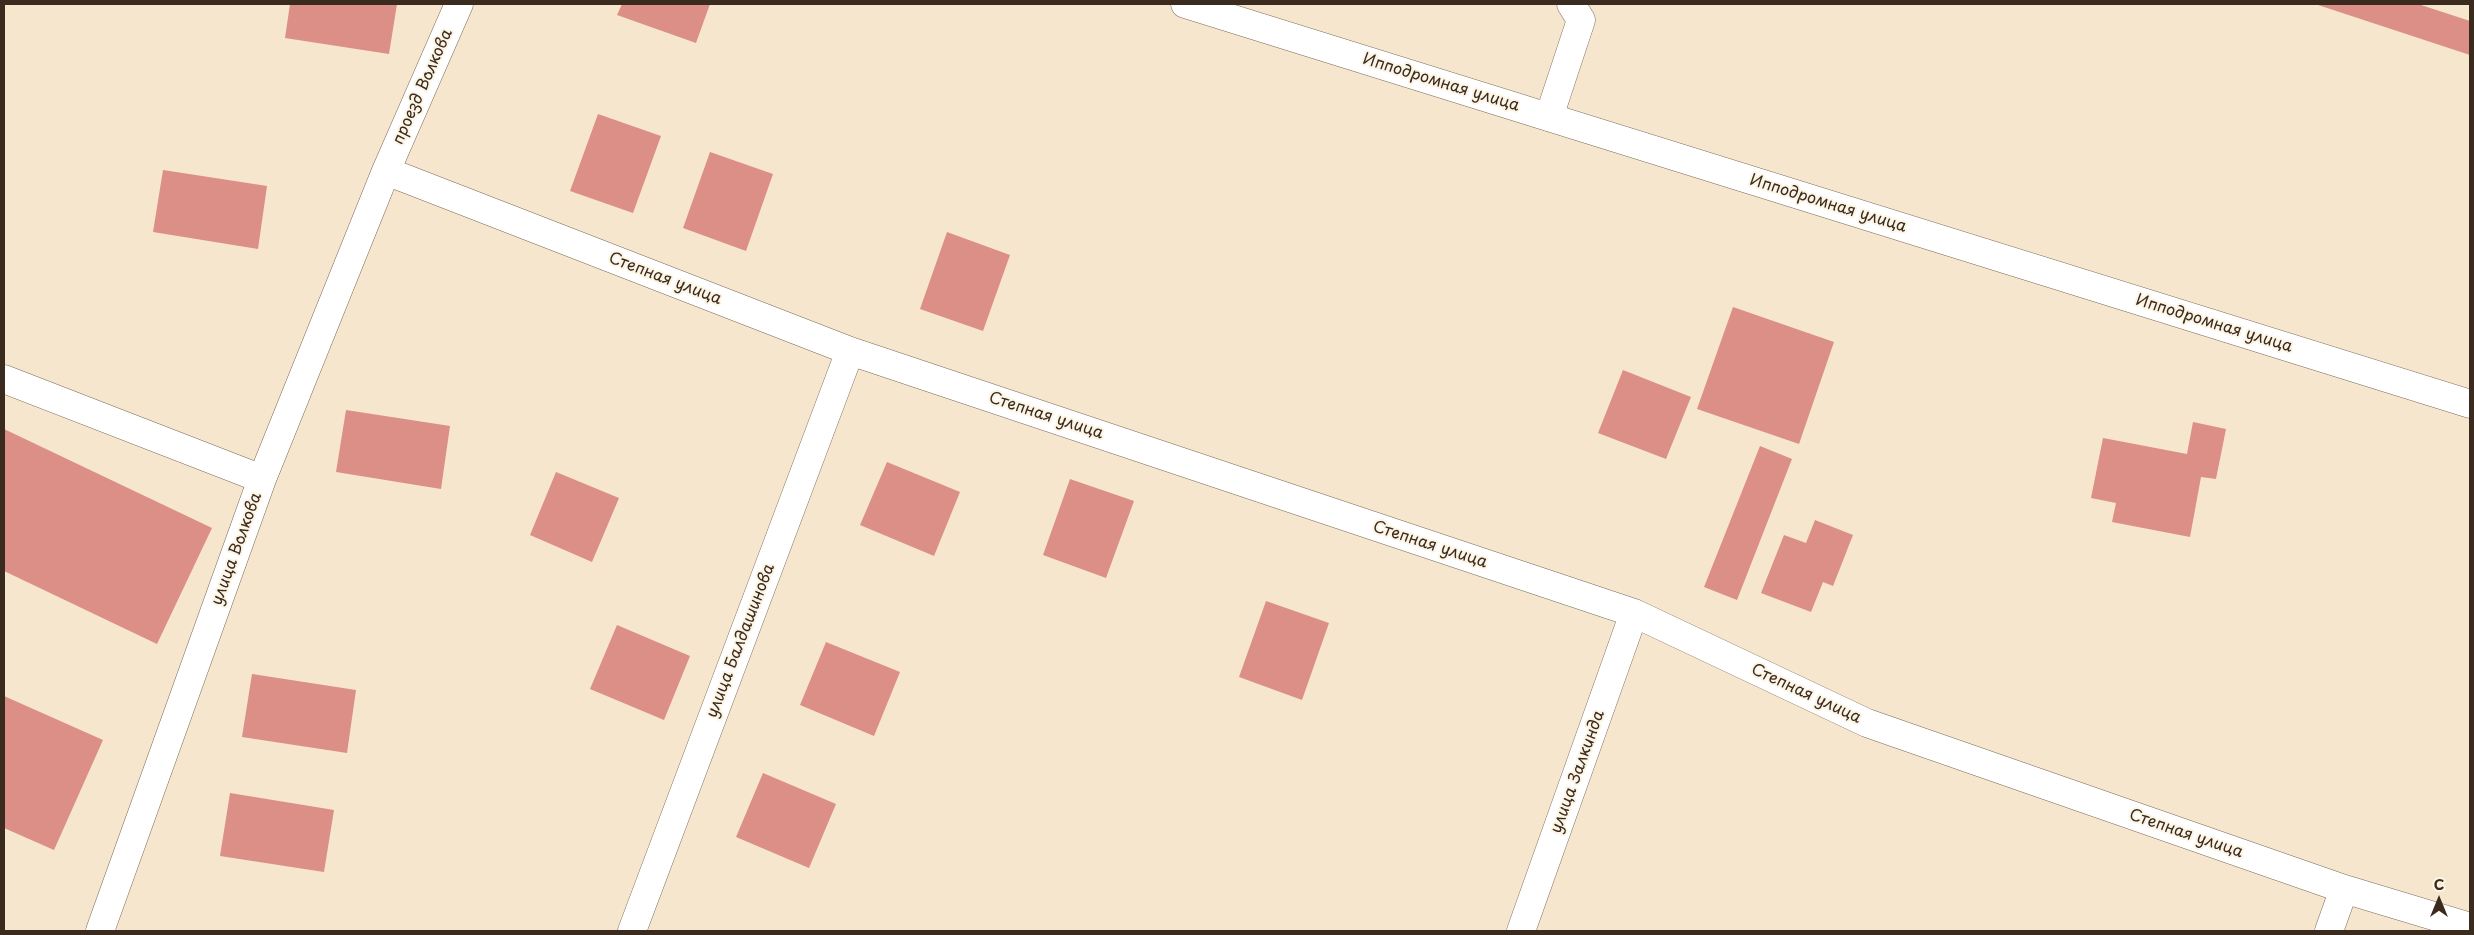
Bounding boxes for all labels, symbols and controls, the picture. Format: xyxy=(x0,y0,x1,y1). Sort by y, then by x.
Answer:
street label: проезд Волкова xyxy=(389,26,457,148)
street label: Ипподромная улица xyxy=(1360,50,1522,116)
street label: Ипподромная улица xyxy=(1747,171,1909,237)
street label: Степная улица xyxy=(606,249,724,309)
street label: Ипподромная улица xyxy=(2133,291,2295,357)
street label: Степная улица xyxy=(986,388,1106,444)
street label: улица Волкова xyxy=(208,490,266,608)
street label: Степная улица xyxy=(1370,517,1490,573)
street label: улица Балдашинова xyxy=(703,561,779,721)
street label: Степная улица xyxy=(1748,660,1864,728)
street label: улица Залкинда xyxy=(1547,708,1609,836)
street label: Степная улица xyxy=(2127,806,2245,862)
text: С xyxy=(2434,874,2444,895)
north arrow xyxy=(2414,875,2464,925)

